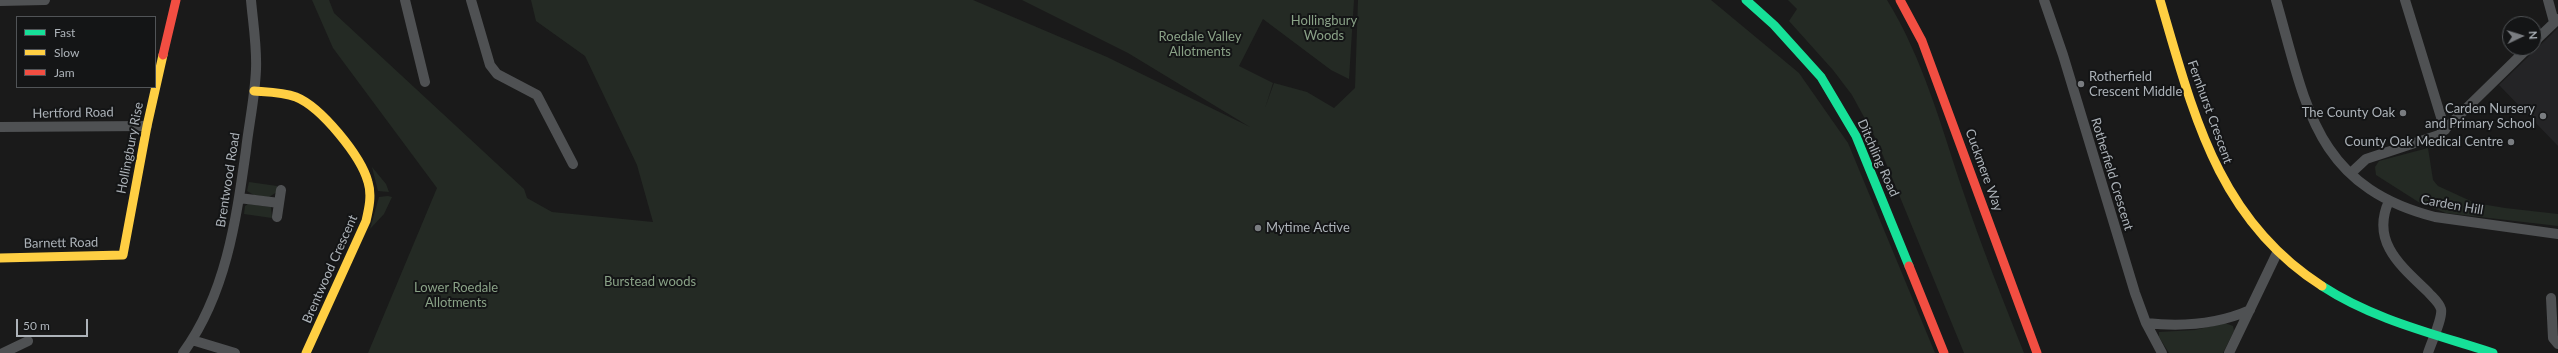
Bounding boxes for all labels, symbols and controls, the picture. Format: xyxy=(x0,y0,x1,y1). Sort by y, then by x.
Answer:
park label: Hollingbury Woods xyxy=(1291,13,1357,44)
legend xyxy=(16,16,156,88)
north arrow xyxy=(2502,16,2542,56)
text: Fast xyxy=(54,25,75,40)
park label: Roedale Valley Allotments xyxy=(1159,29,1241,60)
text: N xyxy=(2527,31,2540,40)
text: Slow xyxy=(54,45,79,60)
street label: Fernhurst Crescent xyxy=(2184,58,2236,166)
text: Jam xyxy=(54,65,75,80)
place label: Rotherfield Crescent Middle xyxy=(2089,69,2182,100)
marker: Rotherfield Crescent Middle xyxy=(2076,79,2086,89)
street label: Hollingbury Rise xyxy=(113,101,147,195)
place label: Carden Nursery and Primary School xyxy=(2425,101,2535,132)
street label: Hertford Road xyxy=(32,104,114,122)
place label: The County Oak xyxy=(2302,105,2395,121)
marker: The County Oak xyxy=(2398,108,2408,118)
marker: Carden Nursery and Primary School xyxy=(2538,111,2548,121)
street label: Rotherfield Crescent xyxy=(2087,116,2137,232)
street label: Ditchling Road xyxy=(1854,117,1902,199)
street label: Cuckmere Way xyxy=(1962,127,2006,213)
street label: Brentwood Road xyxy=(213,132,243,228)
place label: County Oak Medical Centre xyxy=(2345,134,2503,150)
marker: County Oak Medical Centre xyxy=(2506,137,2516,147)
street label: Carden Hill xyxy=(2419,192,2485,218)
street label: Brentwood Crescent xyxy=(299,212,361,326)
place label: Mytime Active xyxy=(1266,220,1350,236)
marker: Mytime Active xyxy=(1253,223,1263,233)
street label: Barnett Road xyxy=(24,235,98,251)
park label: Burstead woods xyxy=(604,274,696,290)
park label: Lower Roedale Allotments xyxy=(414,280,498,311)
scale bar xyxy=(18,311,90,337)
text: 50 m xyxy=(23,318,50,333)

